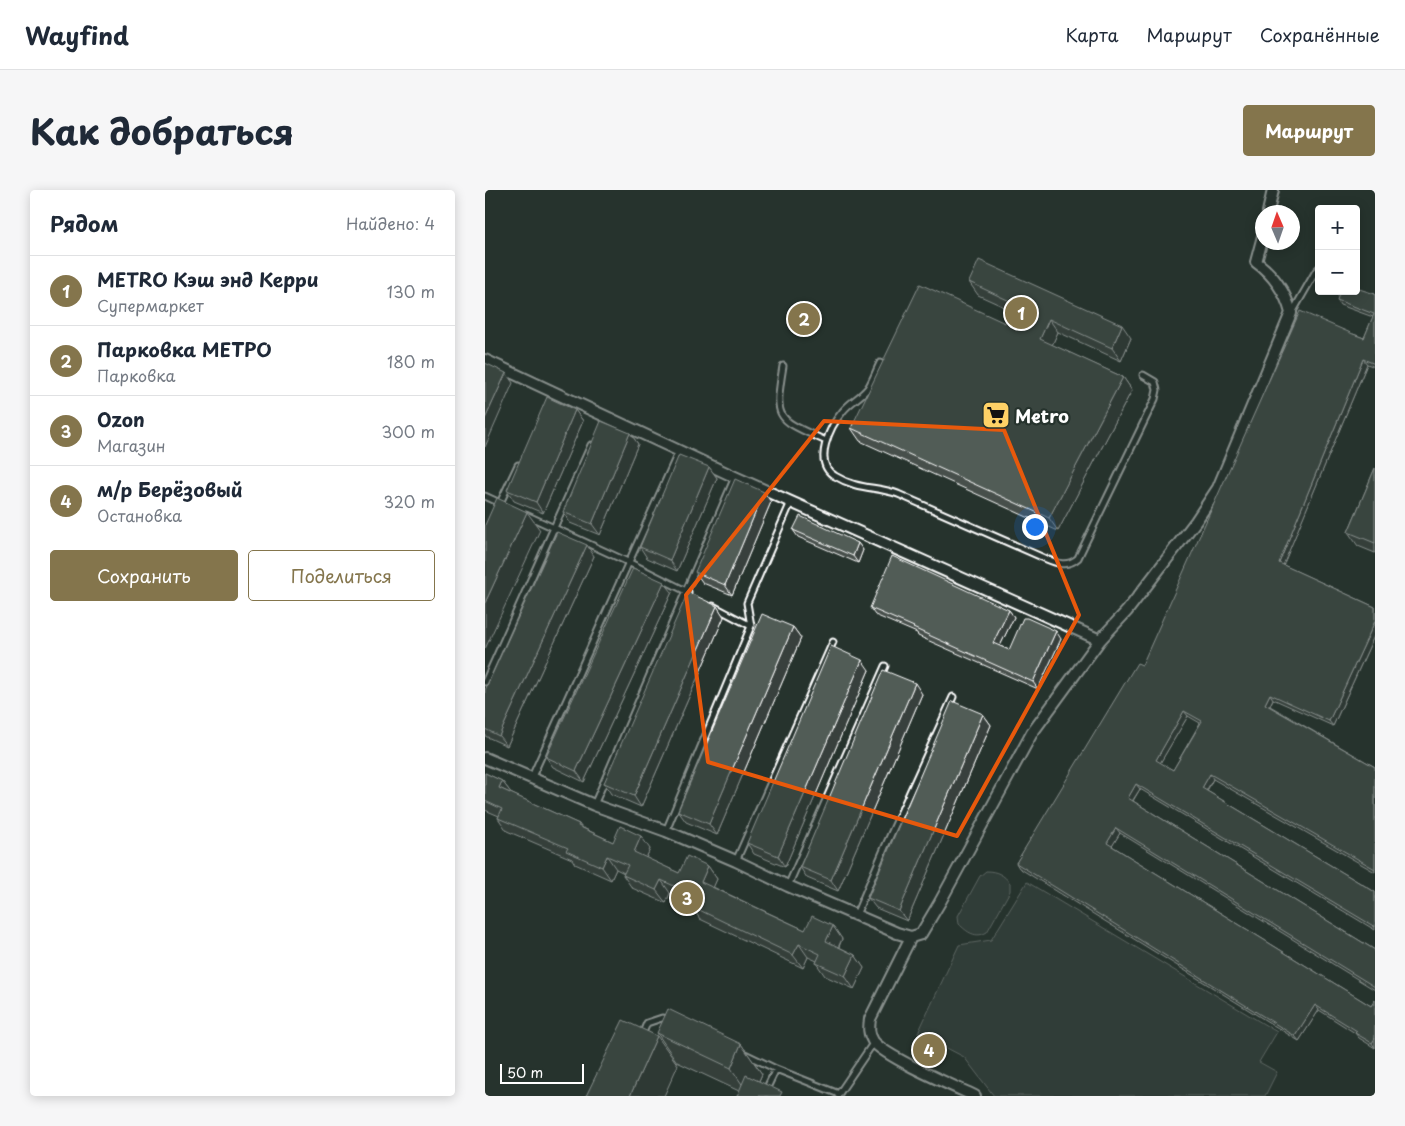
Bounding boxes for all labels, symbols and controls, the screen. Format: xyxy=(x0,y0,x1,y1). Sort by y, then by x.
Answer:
text: Wayfind xyxy=(25,17,129,53)
text: Карта xyxy=(1066,21,1118,48)
text: Маршрут xyxy=(1146,21,1232,48)
text: Сохранённые xyxy=(1260,21,1380,48)
text: Как добраться xyxy=(30,104,294,157)
button: Маршрут xyxy=(1243,105,1375,156)
north arrow xyxy=(1255,205,1300,250)
map controls xyxy=(1315,205,1360,295)
button: + xyxy=(1315,205,1360,250)
text: Рядом xyxy=(50,207,118,239)
text: Найдено: 4 xyxy=(346,211,435,235)
button: − xyxy=(1315,250,1360,295)
text: METRO Кэш энд Керри xyxy=(97,265,319,293)
text: 1 xyxy=(62,279,70,303)
text: 130 m xyxy=(387,279,435,303)
text: Супермаркет xyxy=(97,293,204,317)
pin: 1 xyxy=(1005,294,1037,332)
pin: 2 xyxy=(788,300,820,338)
text: Парковка МЕТРО xyxy=(97,335,272,363)
text: 2 xyxy=(60,349,72,373)
text: 180 m xyxy=(387,349,435,373)
text: Парковка xyxy=(97,363,175,387)
supermarket icon: Metro xyxy=(981,400,1011,430)
place label: Metro xyxy=(1015,402,1069,429)
text: Ozon xyxy=(97,405,145,433)
text: 3 xyxy=(61,419,71,443)
text: 300 m xyxy=(381,419,435,443)
text: Магазин xyxy=(97,433,166,457)
text: м/р Берёзовый xyxy=(97,475,243,503)
text: 4 xyxy=(61,489,71,513)
text: 320 m xyxy=(384,489,435,513)
text: Остановка xyxy=(97,503,182,527)
your location xyxy=(1022,514,1048,540)
button: Сохранить xyxy=(50,550,238,601)
button: Поделиться xyxy=(248,550,435,601)
pin: 3 xyxy=(671,879,703,917)
pin: 4 xyxy=(913,1031,945,1069)
scale bar xyxy=(500,1061,584,1084)
text: 50 m xyxy=(507,1062,543,1083)

